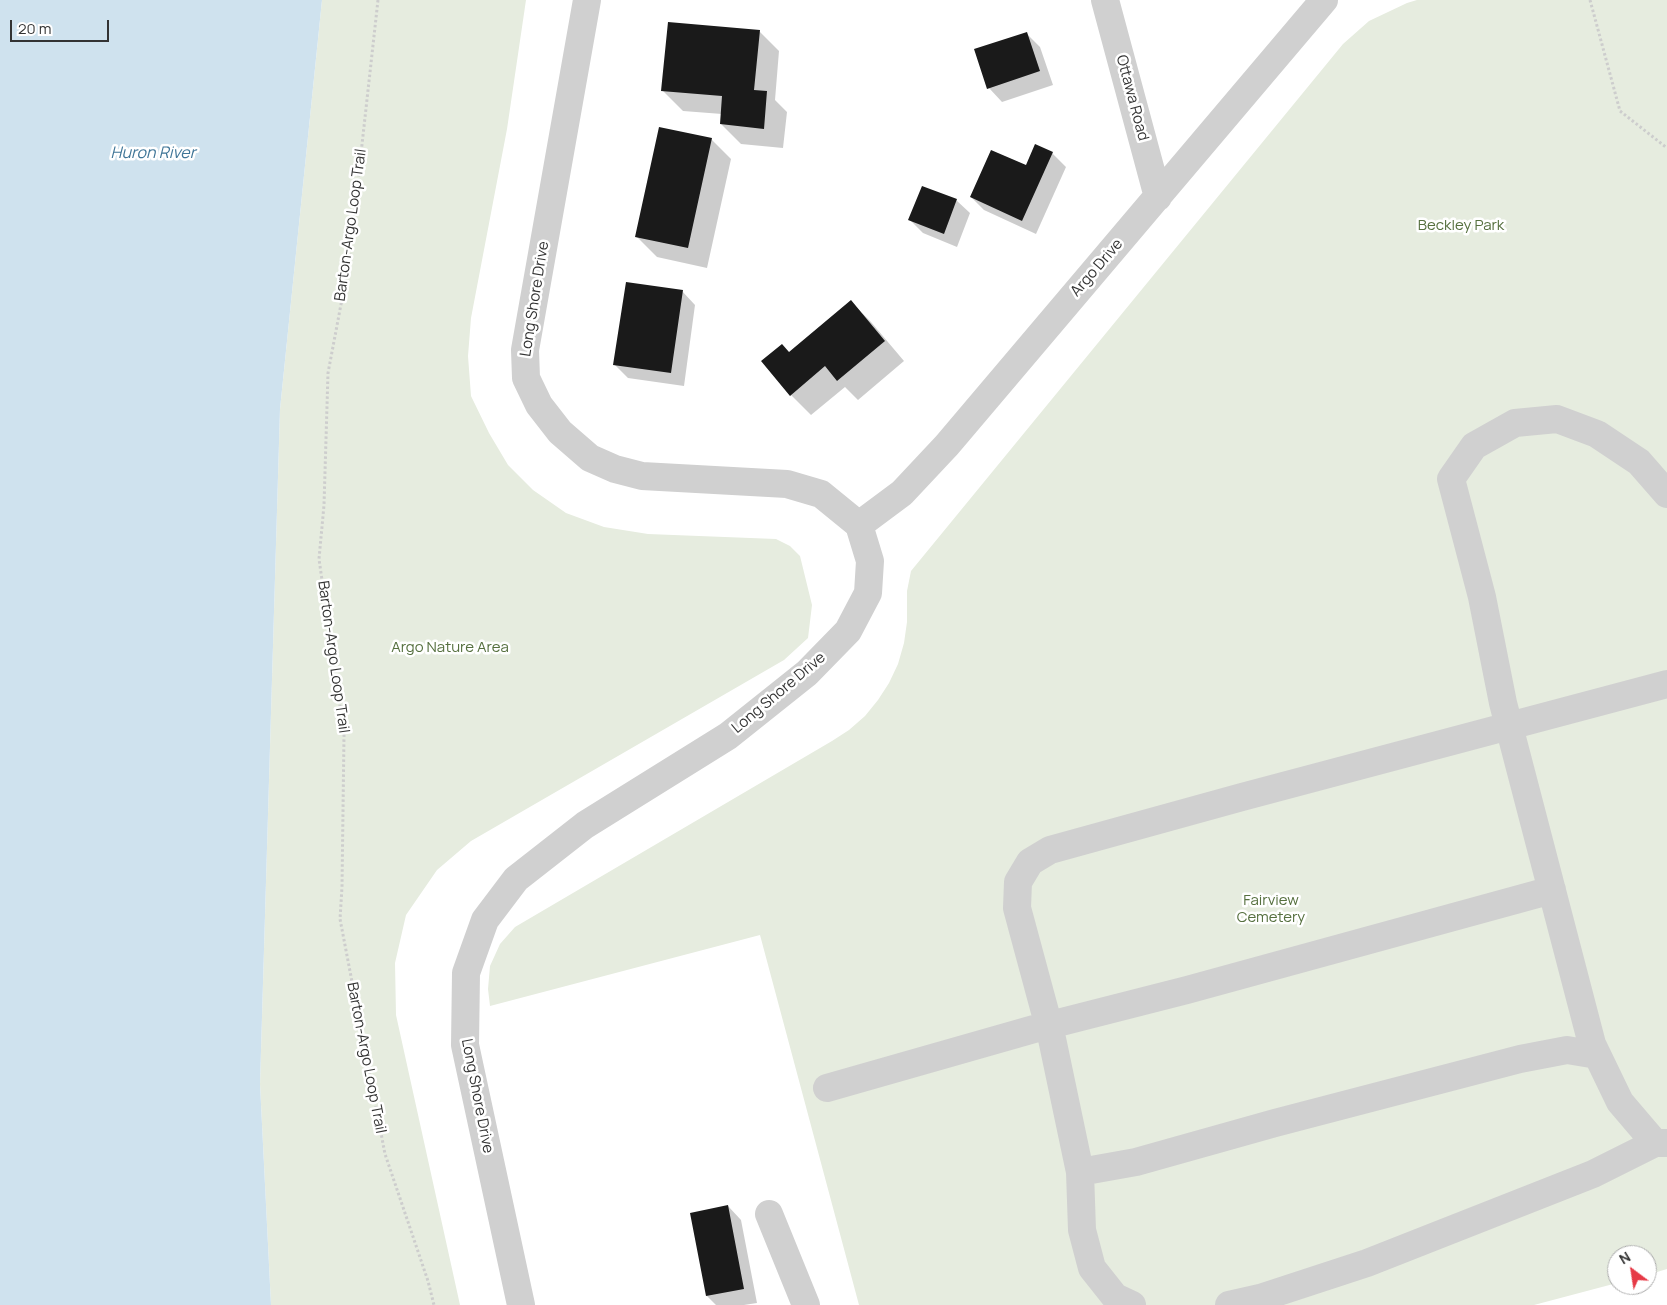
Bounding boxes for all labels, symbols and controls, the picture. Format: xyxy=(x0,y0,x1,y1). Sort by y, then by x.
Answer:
scale bar xyxy=(12,10,111,42)
text: 20 m xyxy=(18,18,51,39)
street label: Ottawa Road xyxy=(1112,53,1152,143)
water label: Huron River xyxy=(111,144,195,164)
street label: Barton-Argo Loop Trail xyxy=(331,148,371,302)
park label: Beckley Park xyxy=(1418,217,1504,235)
street label: Argo Drive xyxy=(1067,236,1127,300)
street label: Long Shore Drive xyxy=(517,240,553,358)
street label: Barton-Argo Loop Trail xyxy=(313,580,353,734)
park label: Argo Nature Area xyxy=(391,639,509,657)
street label: Long Shore Drive xyxy=(729,649,829,737)
park label: Fairview Cemetery xyxy=(1237,892,1305,927)
street label: Barton-Argo Loop Trail xyxy=(343,981,389,1135)
street label: Long Shore Drive xyxy=(457,1037,497,1155)
north arrow xyxy=(1607,1245,1657,1295)
text: N xyxy=(1615,1247,1634,1268)

